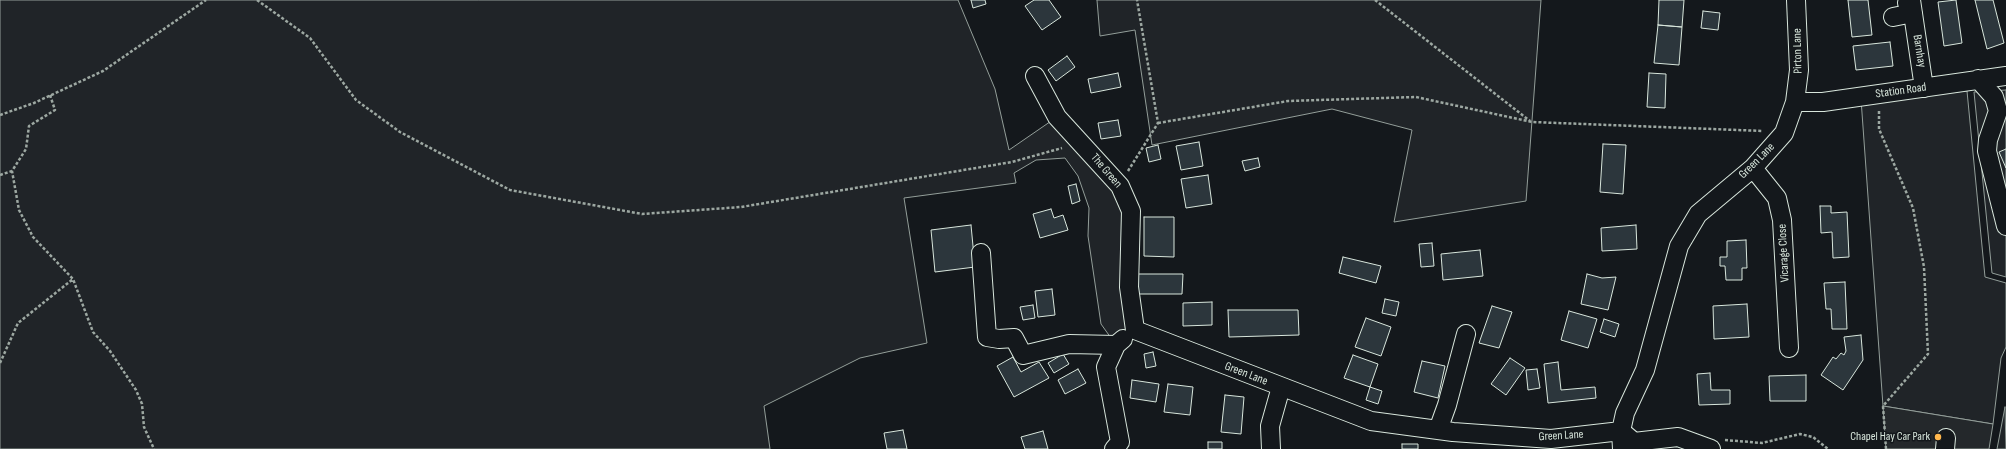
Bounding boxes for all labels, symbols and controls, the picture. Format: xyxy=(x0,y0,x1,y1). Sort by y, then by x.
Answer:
street label: Pirton Lane xyxy=(1790,28,1806,74)
street label: Barnhay xyxy=(1909,34,1929,68)
street label: Station Road xyxy=(1875,80,1927,102)
street label: Green Lane xyxy=(1736,140,1778,182)
street label: The Green xyxy=(1087,151,1125,191)
street label: Vicarage Close xyxy=(1775,223,1793,283)
street label: Green Lane xyxy=(1222,359,1270,389)
street label: Green Lane xyxy=(1538,428,1584,444)
place label: Chapel Hay Car Park xyxy=(1850,430,1930,444)
marker: Chapel Hay Car Park xyxy=(1933,432,1943,442)

